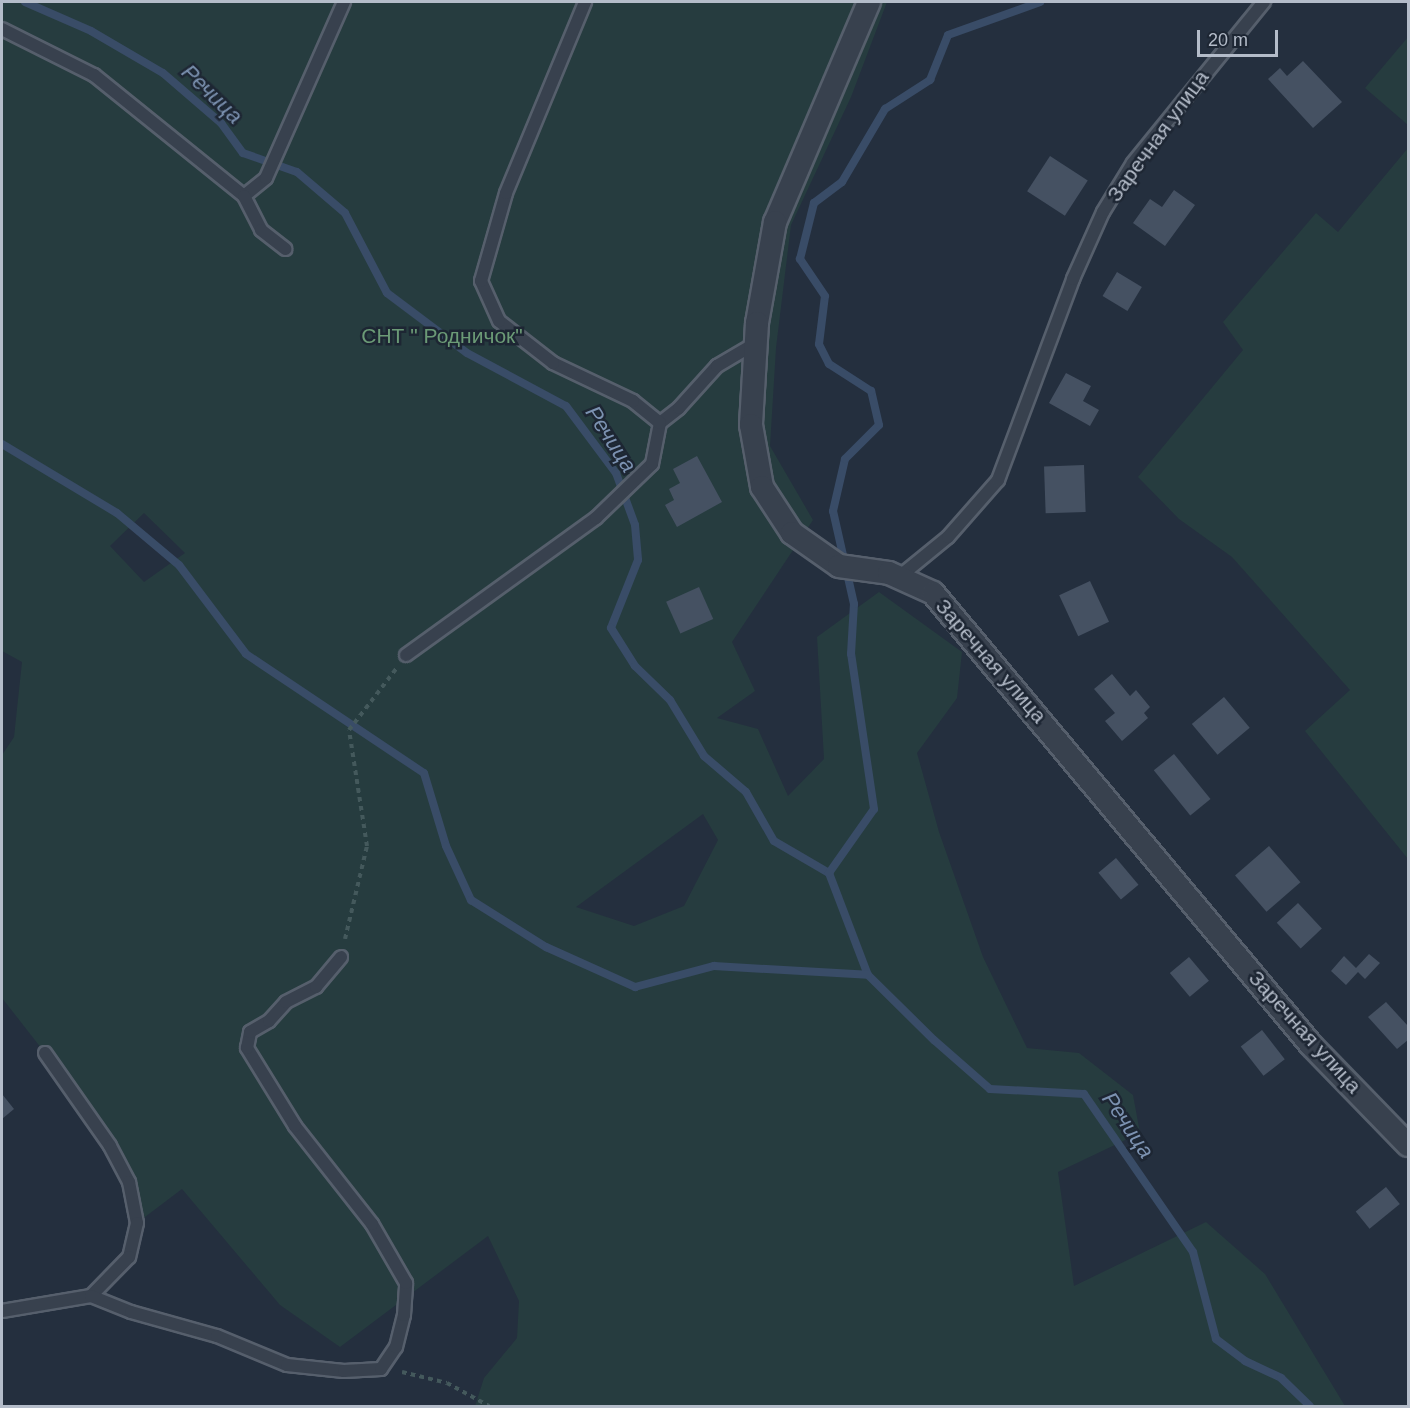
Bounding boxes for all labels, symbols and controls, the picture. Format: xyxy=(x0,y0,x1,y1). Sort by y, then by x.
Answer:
scale bar xyxy=(1200,18,1281,56)
text: 20 m xyxy=(1208,30,1248,50)
water label: Речица xyxy=(176,59,248,129)
street label: Заречная улица xyxy=(1102,65,1214,207)
park label: СНТ " Родничок" xyxy=(361,323,523,349)
water label: Речица xyxy=(580,401,642,477)
street label: Заречная улица xyxy=(930,594,1052,728)
street label: Заречная улица xyxy=(1243,966,1367,1098)
water label: Речица xyxy=(1096,1087,1160,1163)

